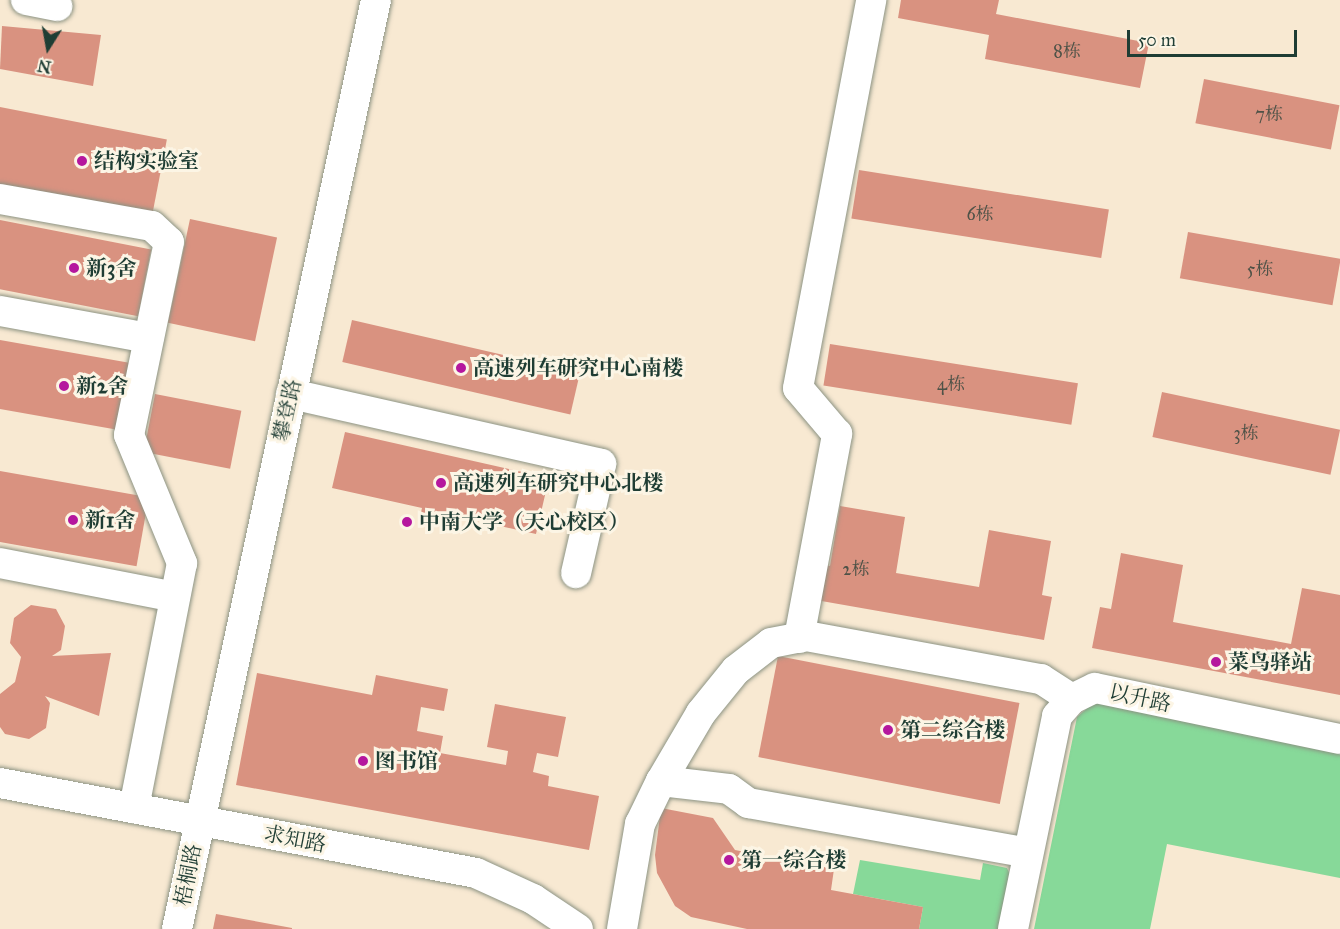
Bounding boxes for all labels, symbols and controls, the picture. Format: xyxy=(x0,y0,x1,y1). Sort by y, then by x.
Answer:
north arrow xyxy=(18,18,78,78)
scale bar xyxy=(1130,18,1300,56)
text: 50 m xyxy=(1138,29,1176,51)
house number: 8栋 xyxy=(1053,40,1081,62)
text: N xyxy=(36,56,53,77)
house number: 7栋 xyxy=(1255,103,1283,125)
place label: 结构实验室 xyxy=(94,148,199,174)
marker: 结构实验室 xyxy=(75,154,89,168)
house number: 6栋 xyxy=(966,203,994,225)
place label: 新3舍 xyxy=(86,255,136,281)
house number: 5栋 xyxy=(1247,258,1273,280)
marker: 新3舍 xyxy=(67,261,81,275)
place label: 高速列车研究中心南楼 xyxy=(473,355,683,381)
marker: 高速列车研究中心南楼 xyxy=(454,361,468,375)
place label: 新2舍 xyxy=(76,373,128,399)
house number: 4栋 xyxy=(937,373,965,395)
street label: 攀登路 xyxy=(268,377,306,443)
marker: 新2舍 xyxy=(57,379,71,393)
house number: 3栋 xyxy=(1233,422,1259,444)
place label: 高速列车研究中心北楼 xyxy=(453,470,663,496)
marker: 高速列车研究中心北楼 xyxy=(434,476,448,490)
place label: 新1舍 xyxy=(85,507,135,533)
place label: 中南大学（天心校区） xyxy=(419,509,629,535)
marker: 新1舍 xyxy=(66,513,80,527)
marker: 中南大学（天心校区） xyxy=(400,515,414,529)
house number: 2栋 xyxy=(843,558,869,580)
place label: 菜鸟驿站 xyxy=(1228,649,1312,675)
marker: 菜鸟驿站 xyxy=(1209,655,1223,669)
street label: 以升路 xyxy=(1107,679,1173,717)
place label: 第二综合楼 xyxy=(900,717,1005,743)
marker: 第二综合楼 xyxy=(881,723,895,737)
place label: 图书馆 xyxy=(375,748,438,774)
marker: 图书馆 xyxy=(356,754,370,768)
street label: 求知路 xyxy=(262,821,328,857)
street label: 梧桐路 xyxy=(170,842,206,908)
place label: 第一综合楼 xyxy=(741,847,846,873)
marker: 第一综合楼 xyxy=(722,853,736,867)

